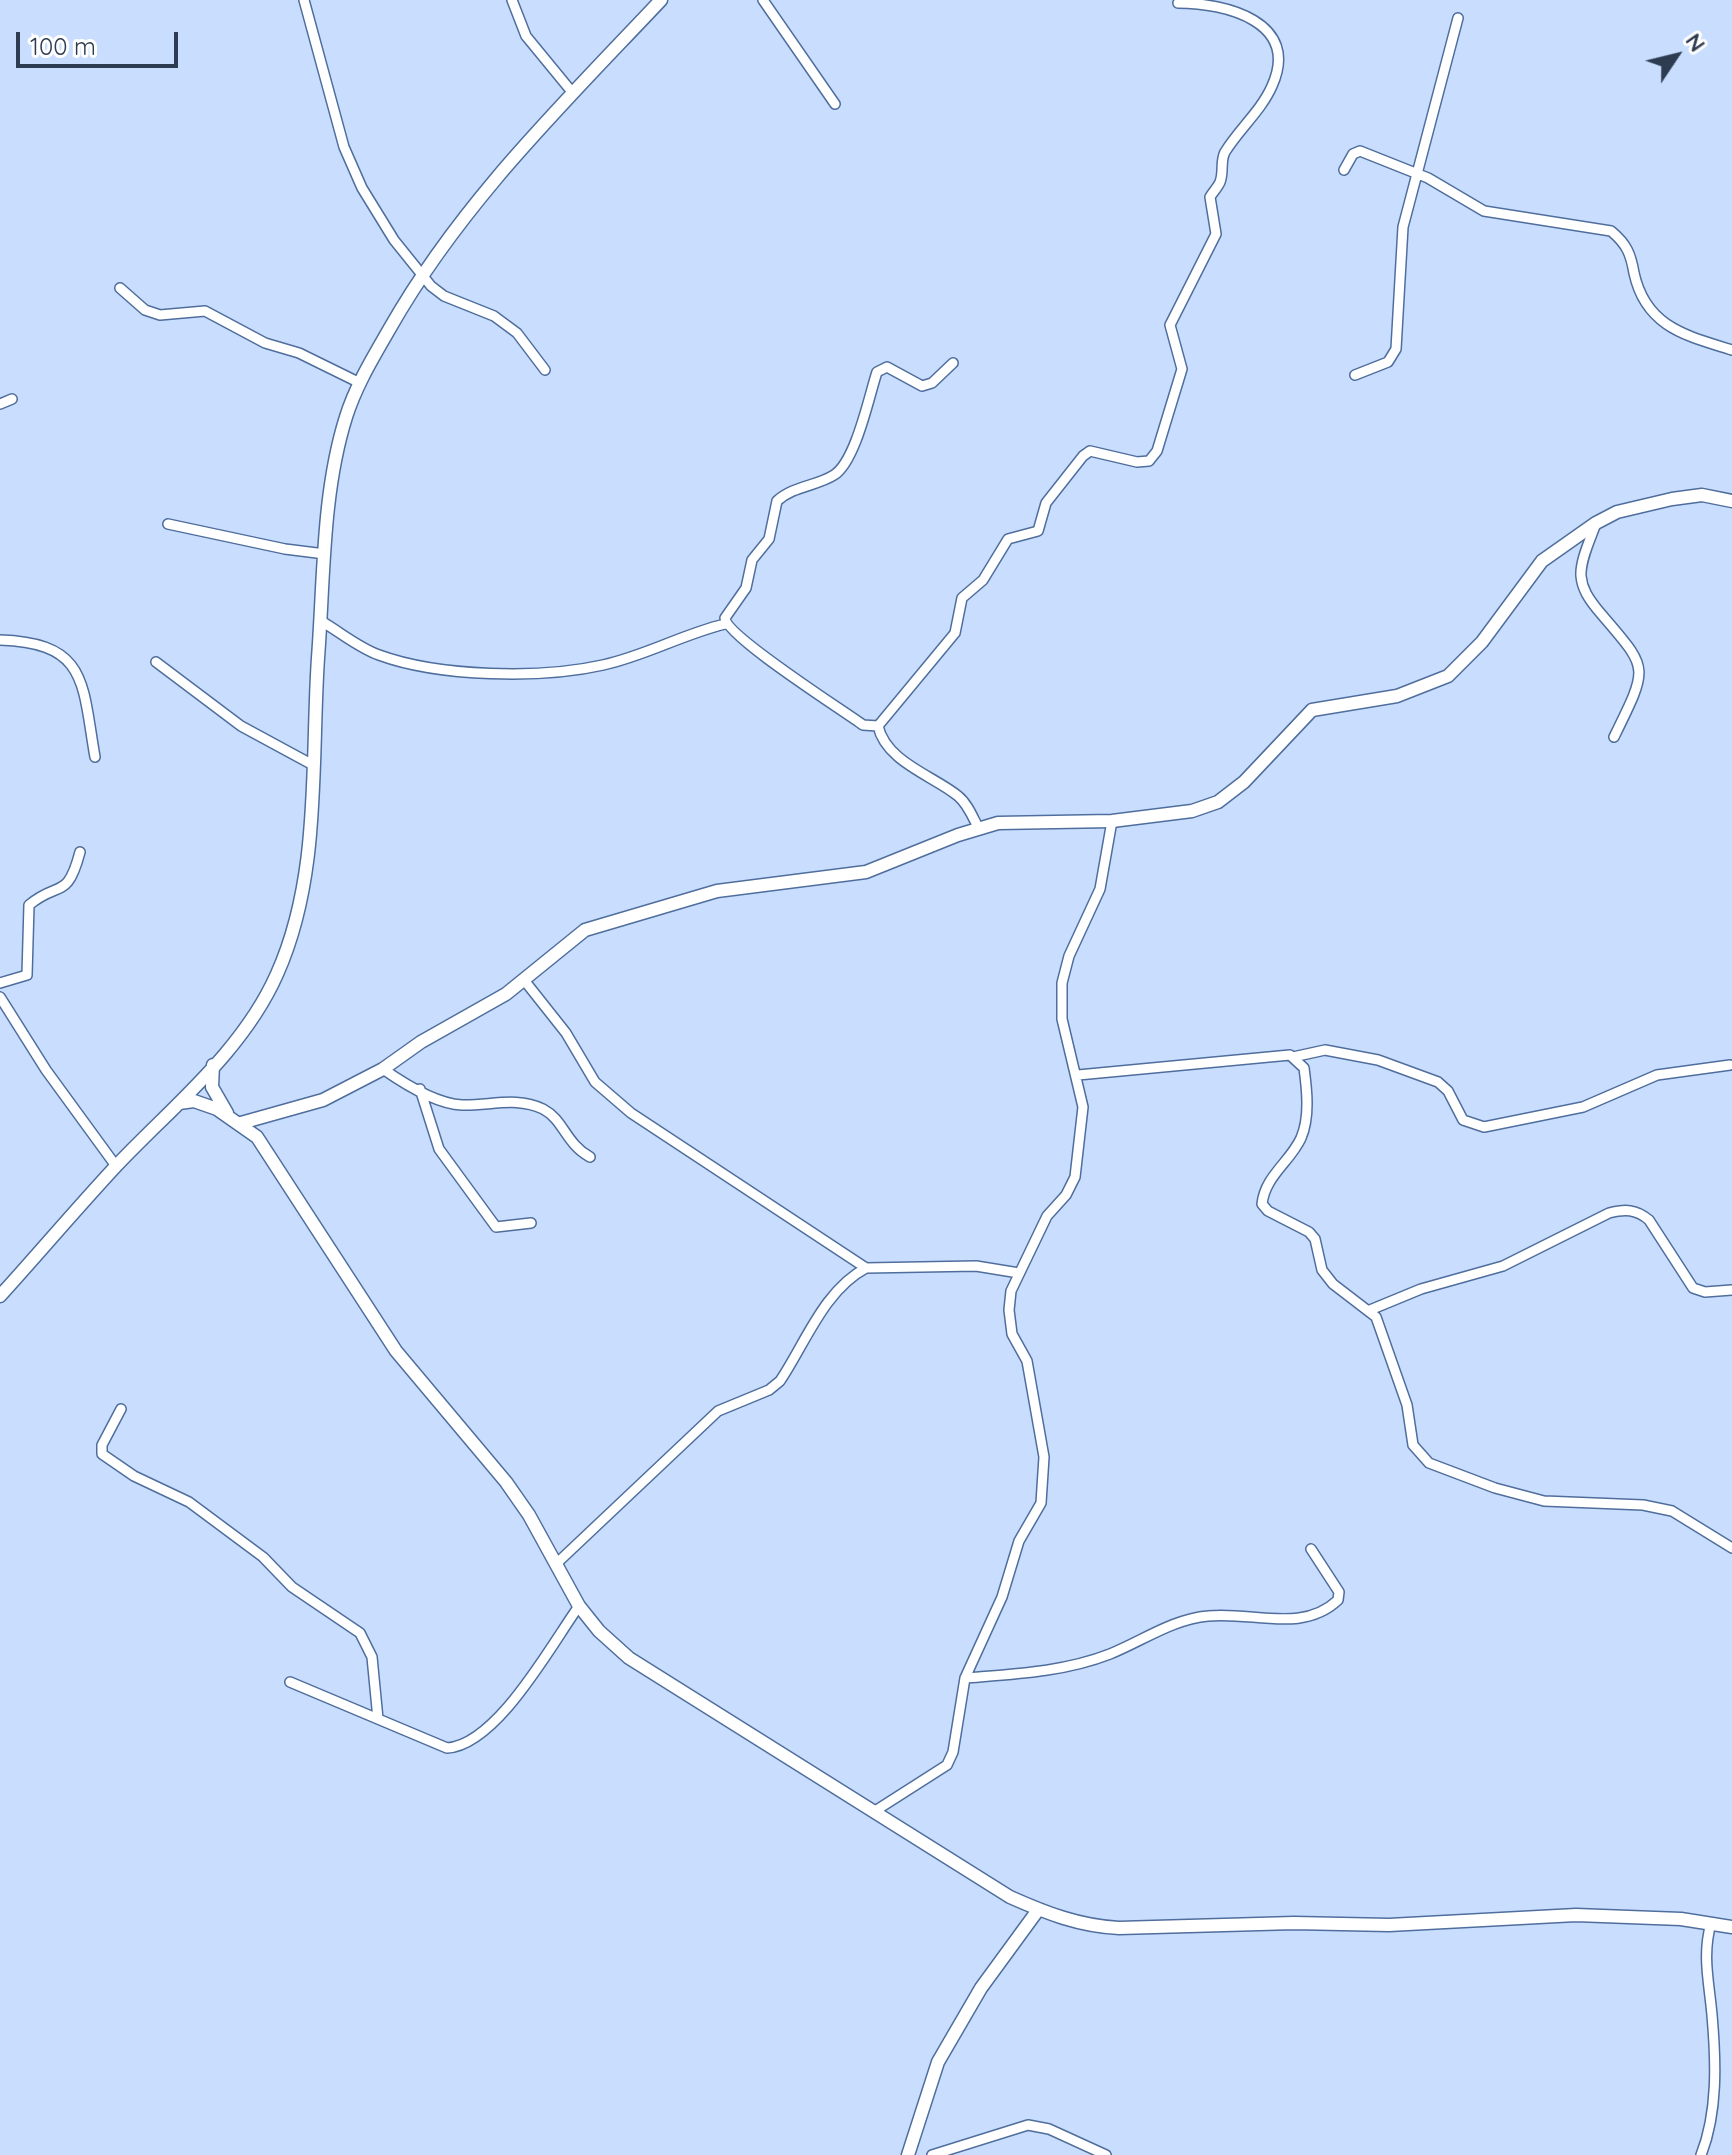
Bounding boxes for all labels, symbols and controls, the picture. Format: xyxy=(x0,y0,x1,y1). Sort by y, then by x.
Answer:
scale bar xyxy=(20,16,182,66)
north arrow xyxy=(1636,16,1716,96)
text: N xyxy=(1680,28,1712,57)
text: 100 m xyxy=(30,31,96,61)

